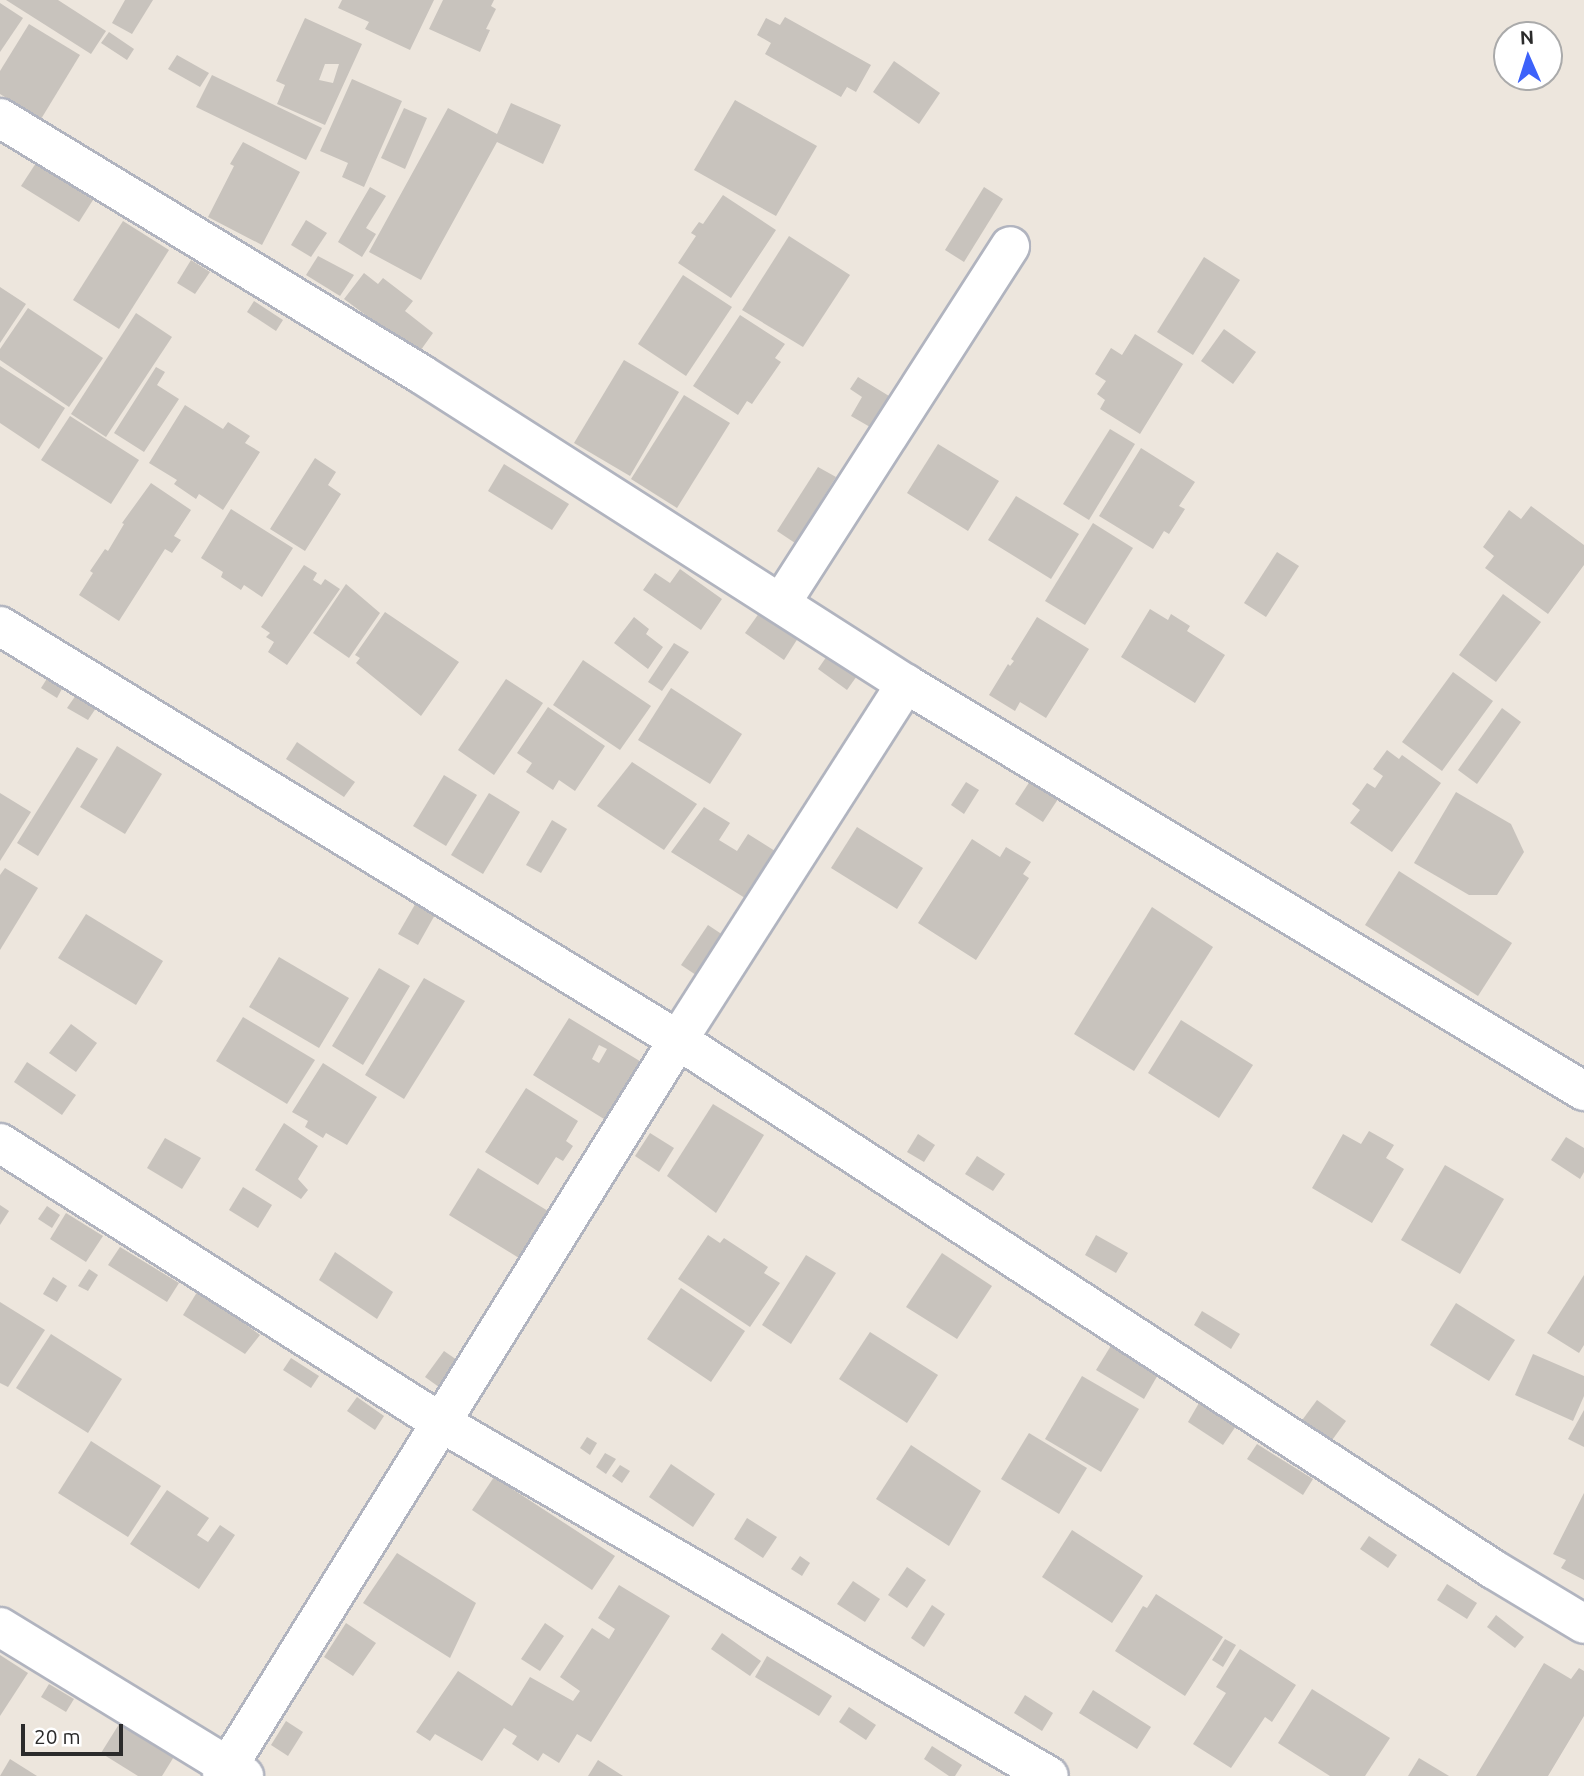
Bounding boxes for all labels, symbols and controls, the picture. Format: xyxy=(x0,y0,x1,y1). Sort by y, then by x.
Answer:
north arrow xyxy=(1493,21,1563,91)
text: N xyxy=(1519,26,1535,48)
scale bar xyxy=(24,1710,126,1754)
text: 20 m xyxy=(34,1724,81,1748)

